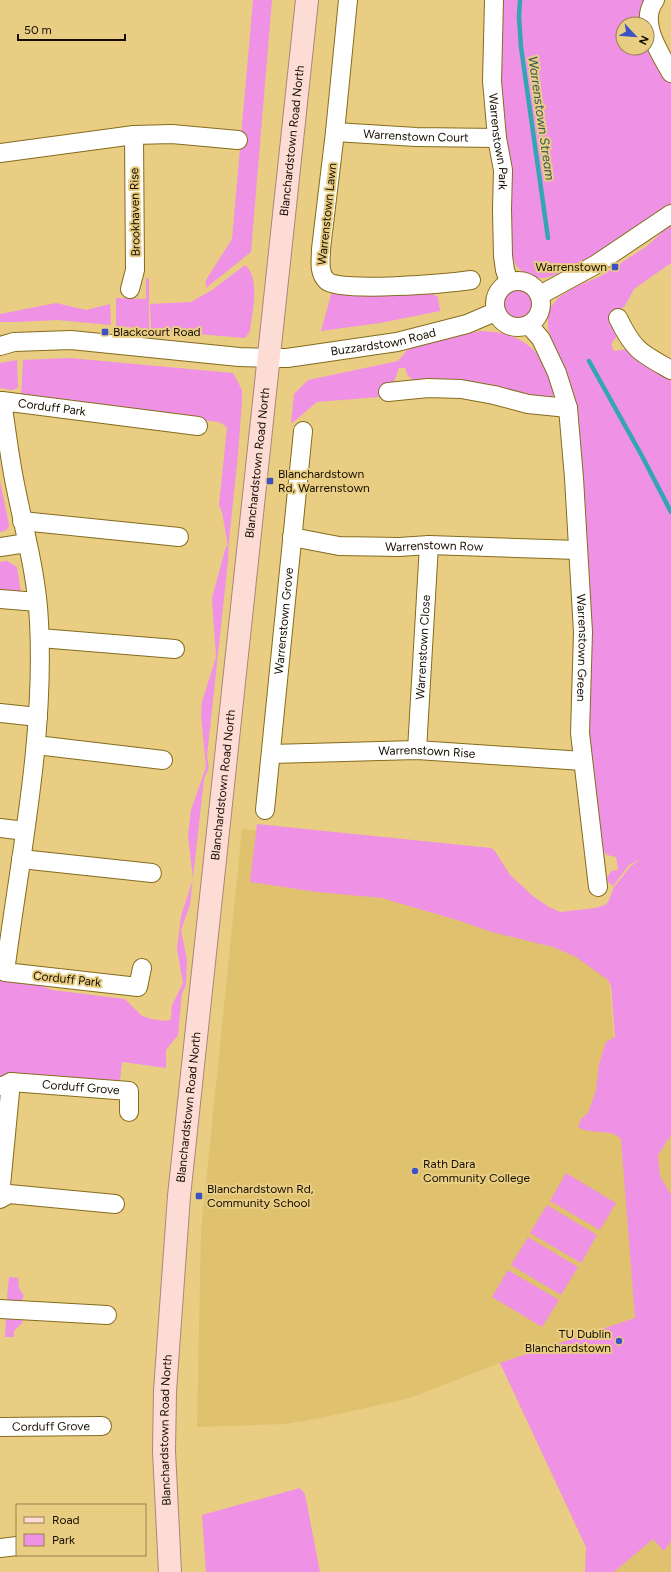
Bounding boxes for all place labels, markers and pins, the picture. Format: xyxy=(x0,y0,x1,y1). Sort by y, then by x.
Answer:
place label: Warrenstown xyxy=(535,260,607,274)
marker: Warrenstown xyxy=(610,262,620,272)
place label: Blackcourt Road xyxy=(113,325,201,339)
marker: Blackcourt Road xyxy=(100,327,110,337)
place label: Blanchardstown Rd, Warrenstown xyxy=(278,467,370,495)
marker: Blanchardstown Rd, Warrenstown xyxy=(265,476,275,486)
place label: Rath Dara Community College xyxy=(423,1157,531,1185)
marker: Rath Dara Community College xyxy=(410,1166,420,1176)
place label: Blanchardstown Rd, Community School xyxy=(207,1182,314,1210)
marker: Blanchardstown Rd, Community School xyxy=(194,1191,204,1201)
place label: TU Dublin Blanchardstown xyxy=(525,1327,611,1355)
marker: TU Dublin Blanchardstown xyxy=(614,1336,624,1346)

